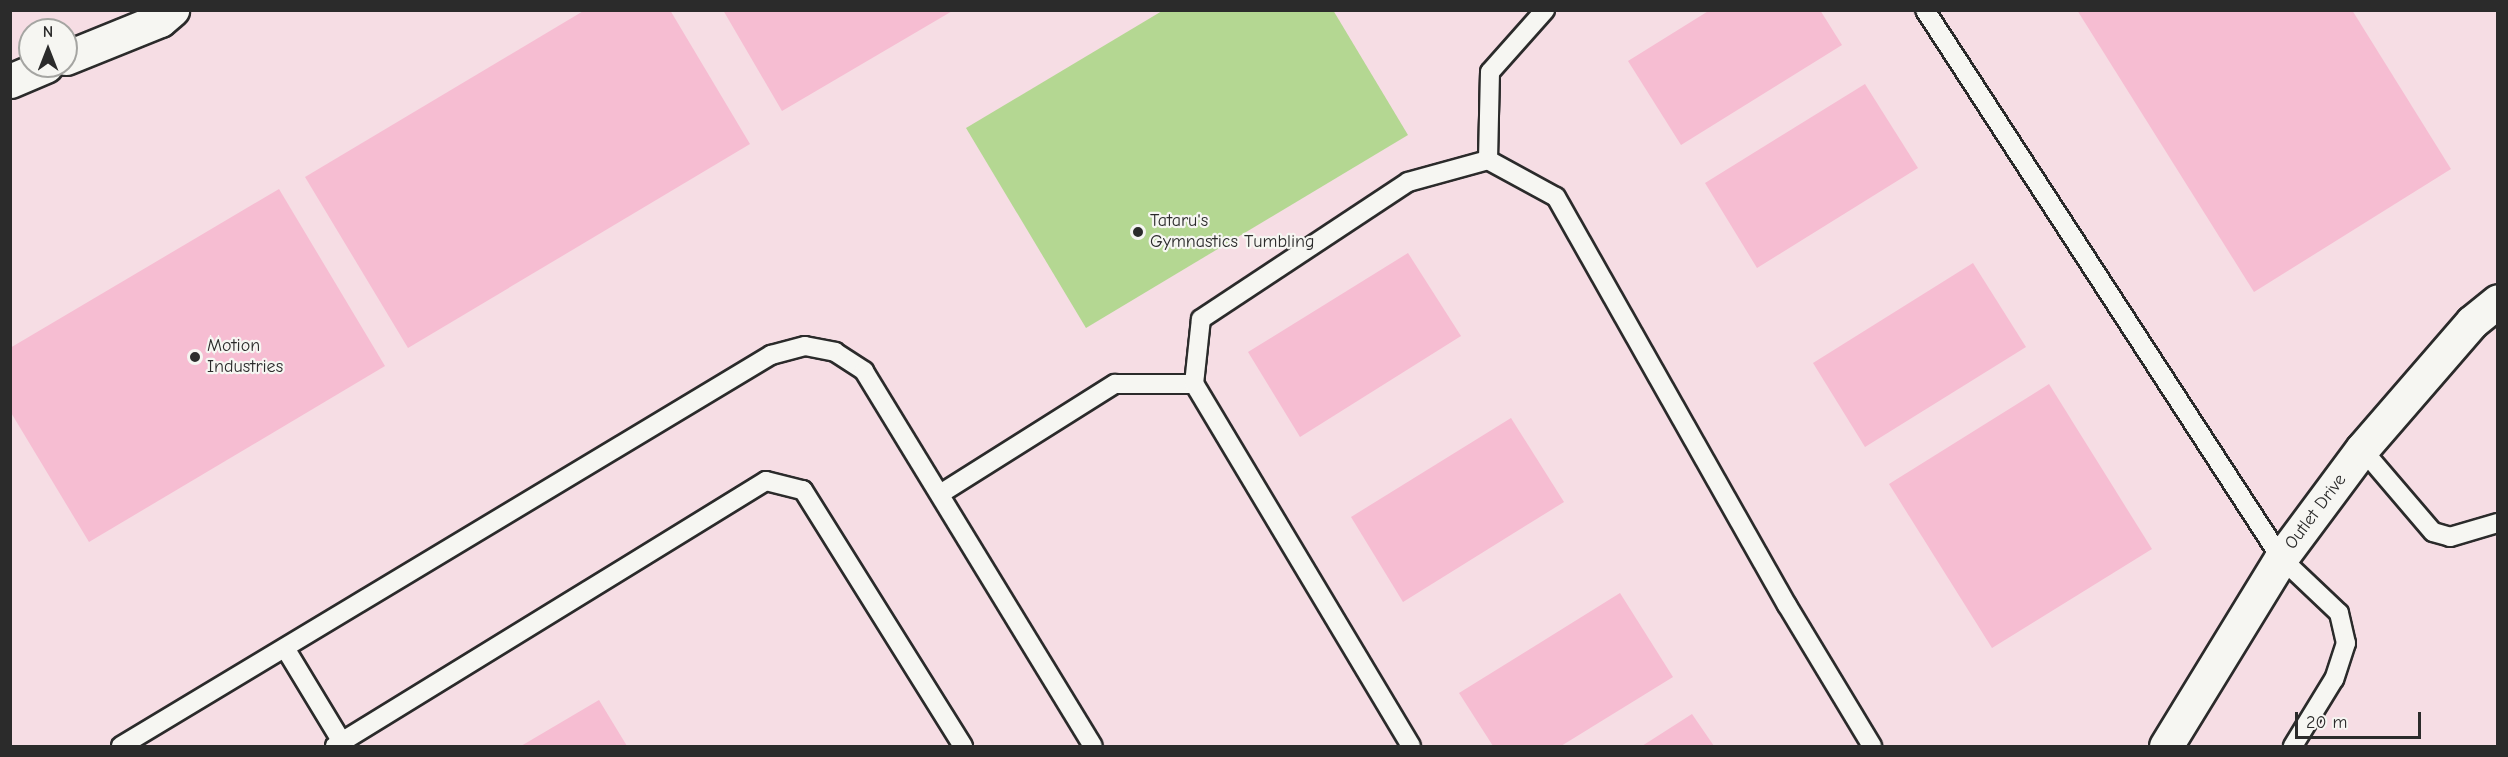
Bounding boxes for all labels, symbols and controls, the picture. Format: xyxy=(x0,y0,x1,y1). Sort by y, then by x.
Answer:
north arrow xyxy=(18,18,78,78)
text: N xyxy=(43,23,53,41)
place label: Tataru's Gymnastics Tumbling xyxy=(1150,211,1315,254)
marker: Tataru's Gymnastics Tumbling xyxy=(1131,225,1145,239)
place label: Motion Industries xyxy=(207,336,283,378)
marker: Motion Industries xyxy=(188,350,202,364)
street label: Outlet Drive xyxy=(2281,470,2351,554)
scale bar xyxy=(2298,700,2424,738)
text: 20 m xyxy=(2306,712,2347,733)

